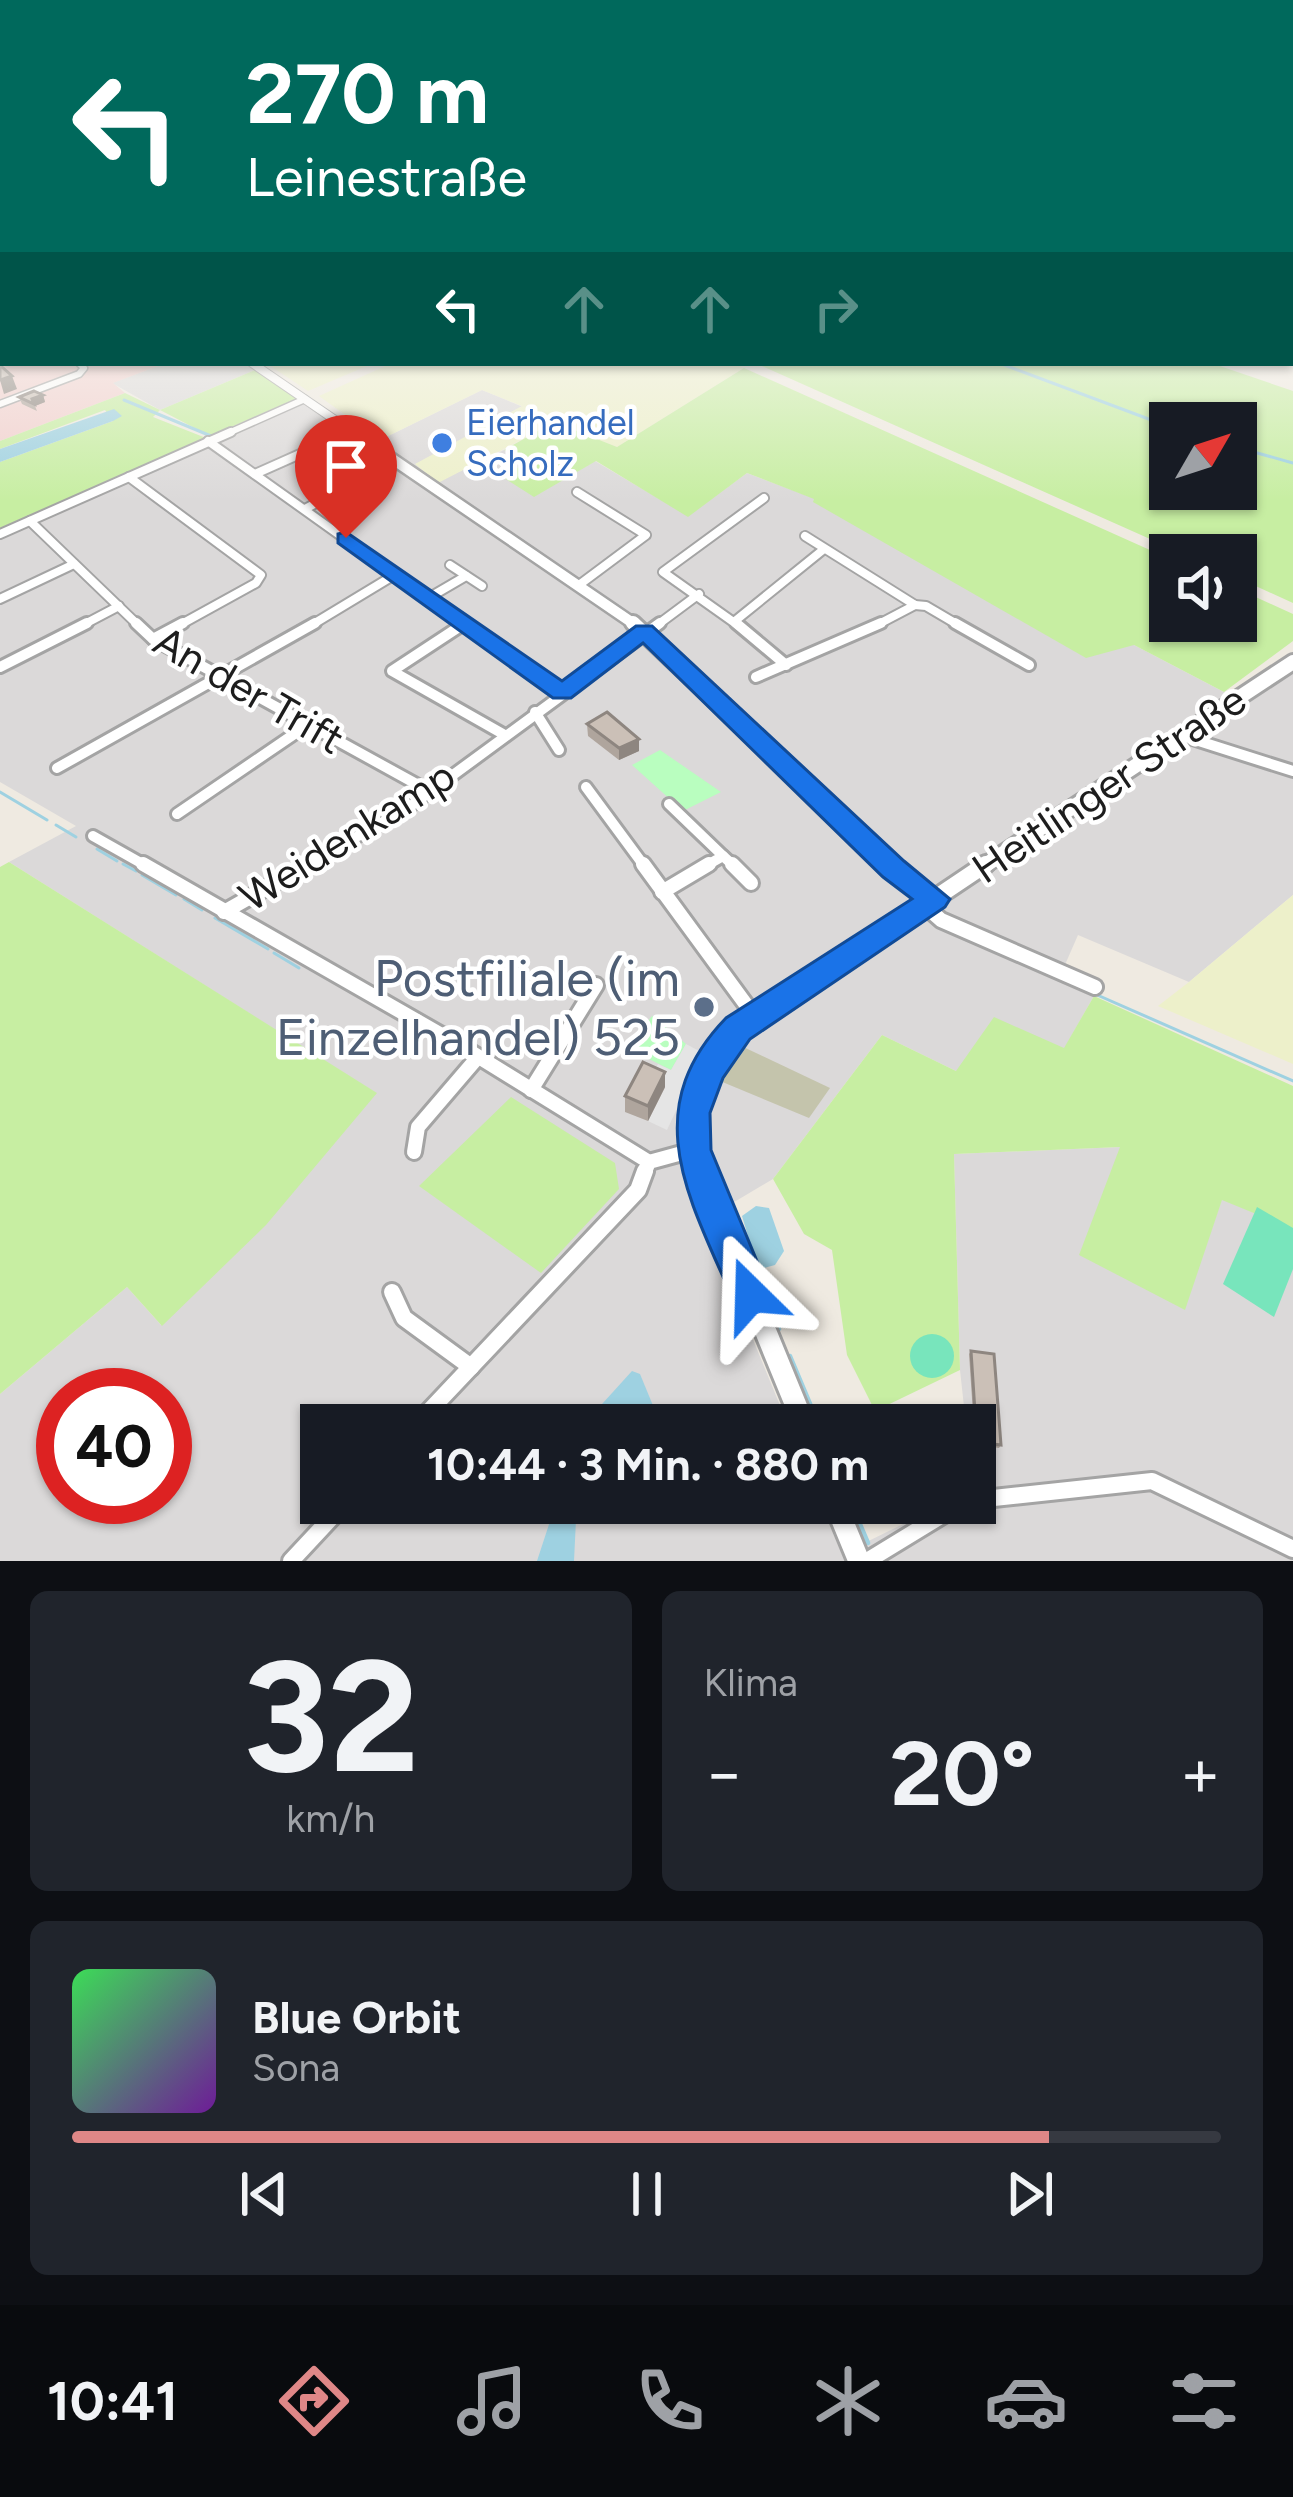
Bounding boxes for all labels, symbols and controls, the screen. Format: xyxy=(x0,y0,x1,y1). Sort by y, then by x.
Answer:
text: 270 m xyxy=(246,43,489,144)
icon: left xyxy=(48,48,204,204)
text: Leinestraße xyxy=(246,145,527,210)
icon: left xyxy=(425,276,491,342)
icon: ahead xyxy=(551,276,617,342)
icon: ahead xyxy=(677,276,743,342)
icon: right xyxy=(803,276,869,342)
place label: Eierhandel Scholz xyxy=(466,401,635,485)
north arrow xyxy=(1149,402,1257,510)
map controls xyxy=(1149,402,1257,642)
pin xyxy=(295,415,397,538)
marker: Eierhandel Scholz xyxy=(429,430,455,456)
icon: arrive xyxy=(313,433,379,499)
button: sound xyxy=(1149,534,1257,642)
street label: An der Trift xyxy=(145,615,353,765)
street label: Heitlinger Straße xyxy=(963,674,1255,894)
street label: Weidenkamp xyxy=(230,750,464,922)
place label: Postfiliale (im Einzelhandel) 525 xyxy=(276,948,680,1068)
marker: Postfiliale (im Einzelhandel) 525 xyxy=(691,994,717,1020)
position arrow xyxy=(688,1232,814,1358)
speed limit sign: 40 xyxy=(36,1368,192,1524)
text: 10:44 · 3 Min. · 880 m xyxy=(427,1437,869,1491)
text: 32 xyxy=(242,1623,419,1810)
text: Klima xyxy=(704,1659,798,1706)
text: 20° xyxy=(890,1719,1034,1828)
text: − xyxy=(704,1733,745,1813)
text: + xyxy=(1180,1733,1221,1813)
text: km/h xyxy=(286,1795,375,1842)
text: Blue Orbit xyxy=(252,1990,461,2044)
text: Sona xyxy=(252,2044,340,2091)
icon: previous xyxy=(231,2161,297,2227)
icon: pause xyxy=(614,2161,680,2227)
icon: next xyxy=(997,2161,1063,2227)
icon: directions xyxy=(272,2359,356,2443)
icon: music xyxy=(450,2359,534,2443)
icon: phone xyxy=(628,2359,712,2443)
icon: climate xyxy=(806,2359,890,2443)
icon: car xyxy=(984,2359,1068,2443)
icon: filters xyxy=(1162,2359,1246,2443)
text: 10:41 xyxy=(47,2369,178,2434)

